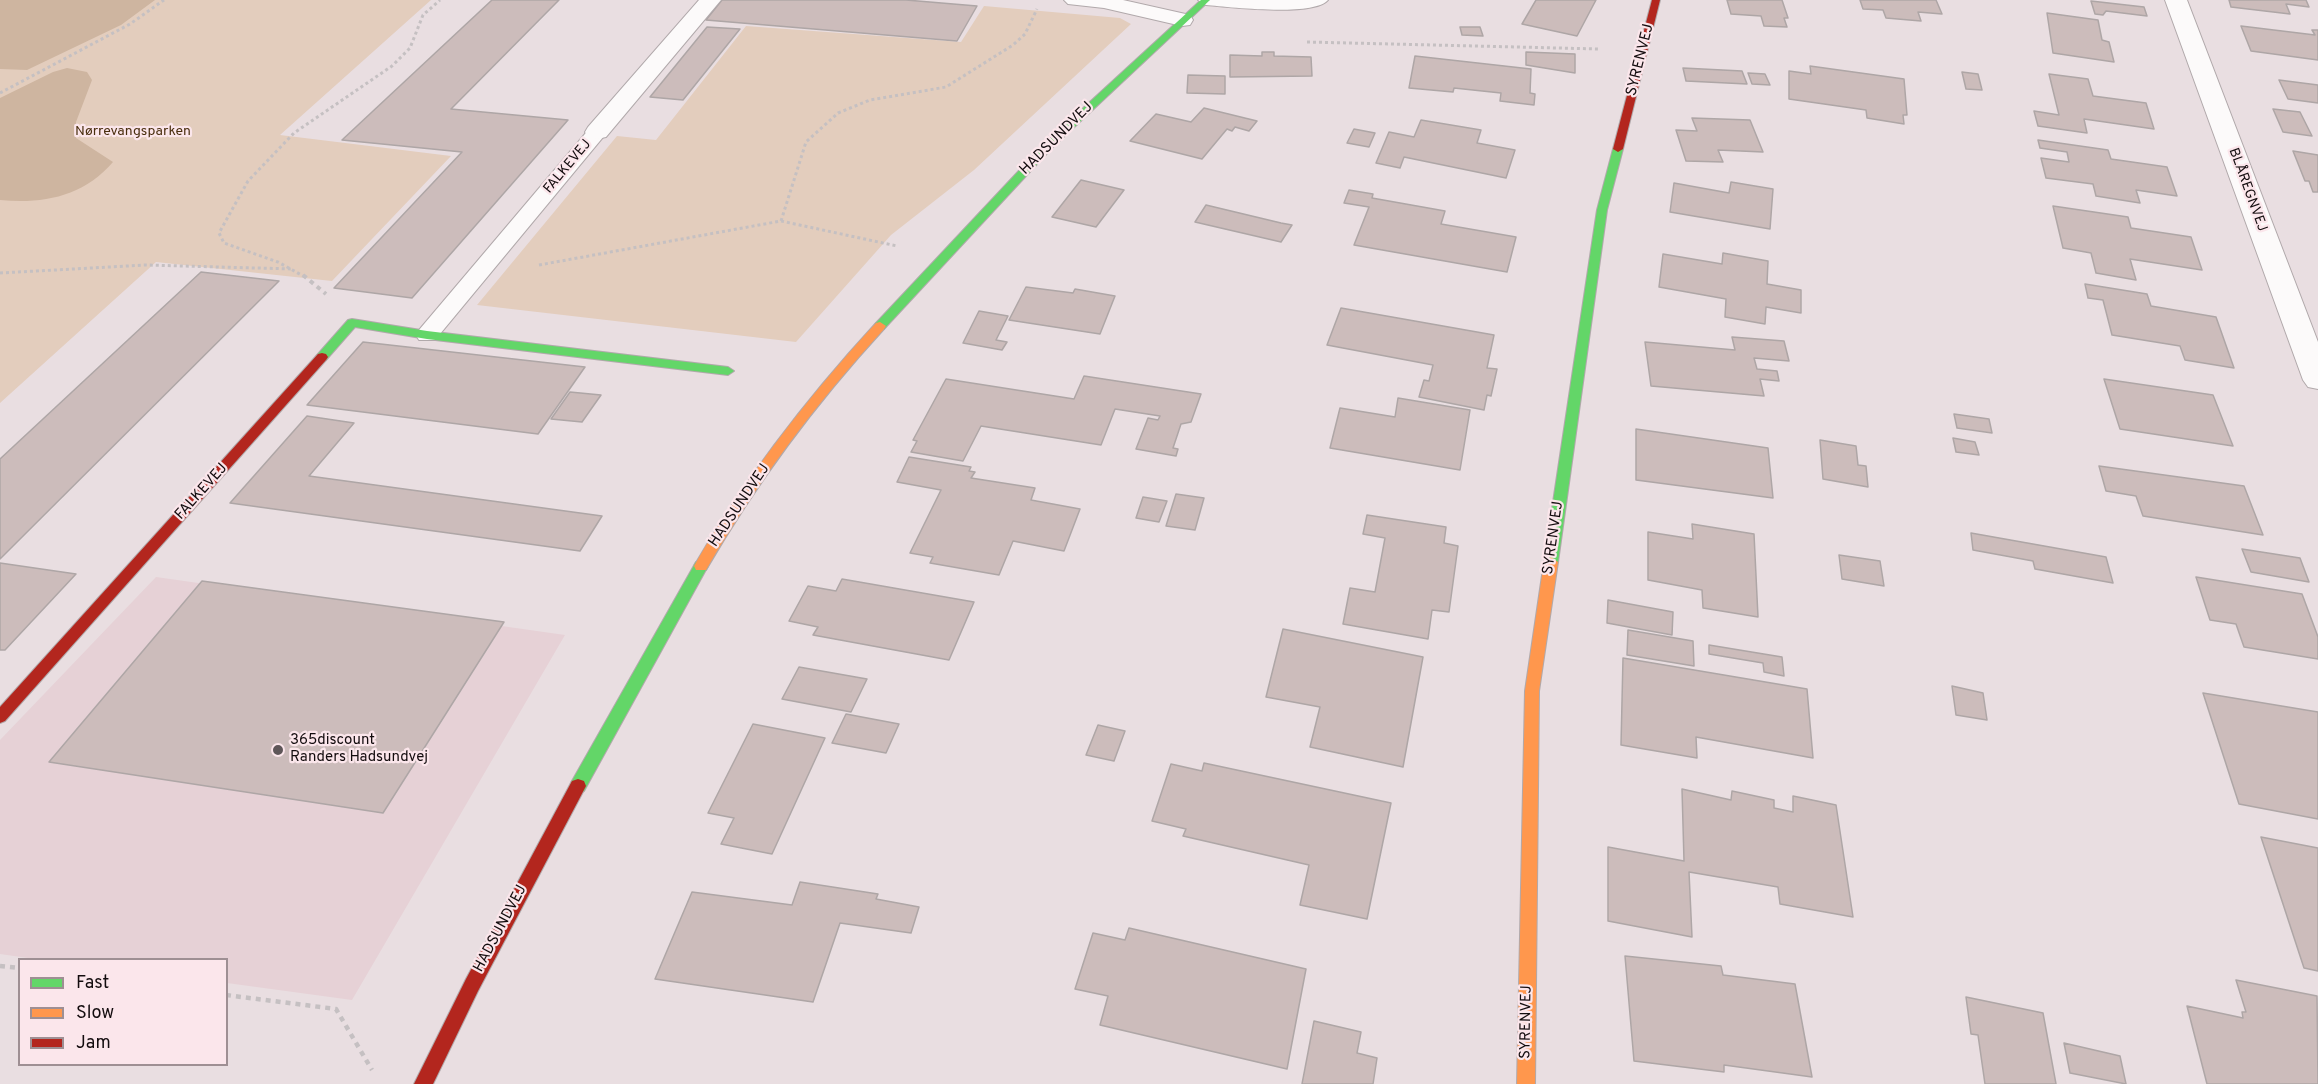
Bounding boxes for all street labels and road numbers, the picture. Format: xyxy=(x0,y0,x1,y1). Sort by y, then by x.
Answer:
street label: SYRENVEJ xyxy=(1623,22,1659,98)
street label: HADSUNDVEJ xyxy=(1017,99,1097,179)
street label: FALKEVEJ xyxy=(541,137,595,197)
street label: BLÅREGNVEJ xyxy=(2224,146,2270,234)
street label: FALKEVEJ xyxy=(172,460,232,524)
street label: HADSUNDVEJ xyxy=(706,461,774,551)
street label: SYRENVEJ xyxy=(1540,500,1568,576)
street label: HADSUNDVEJ xyxy=(470,882,532,976)
street label: SYRENVEJ xyxy=(1517,985,1537,1059)

